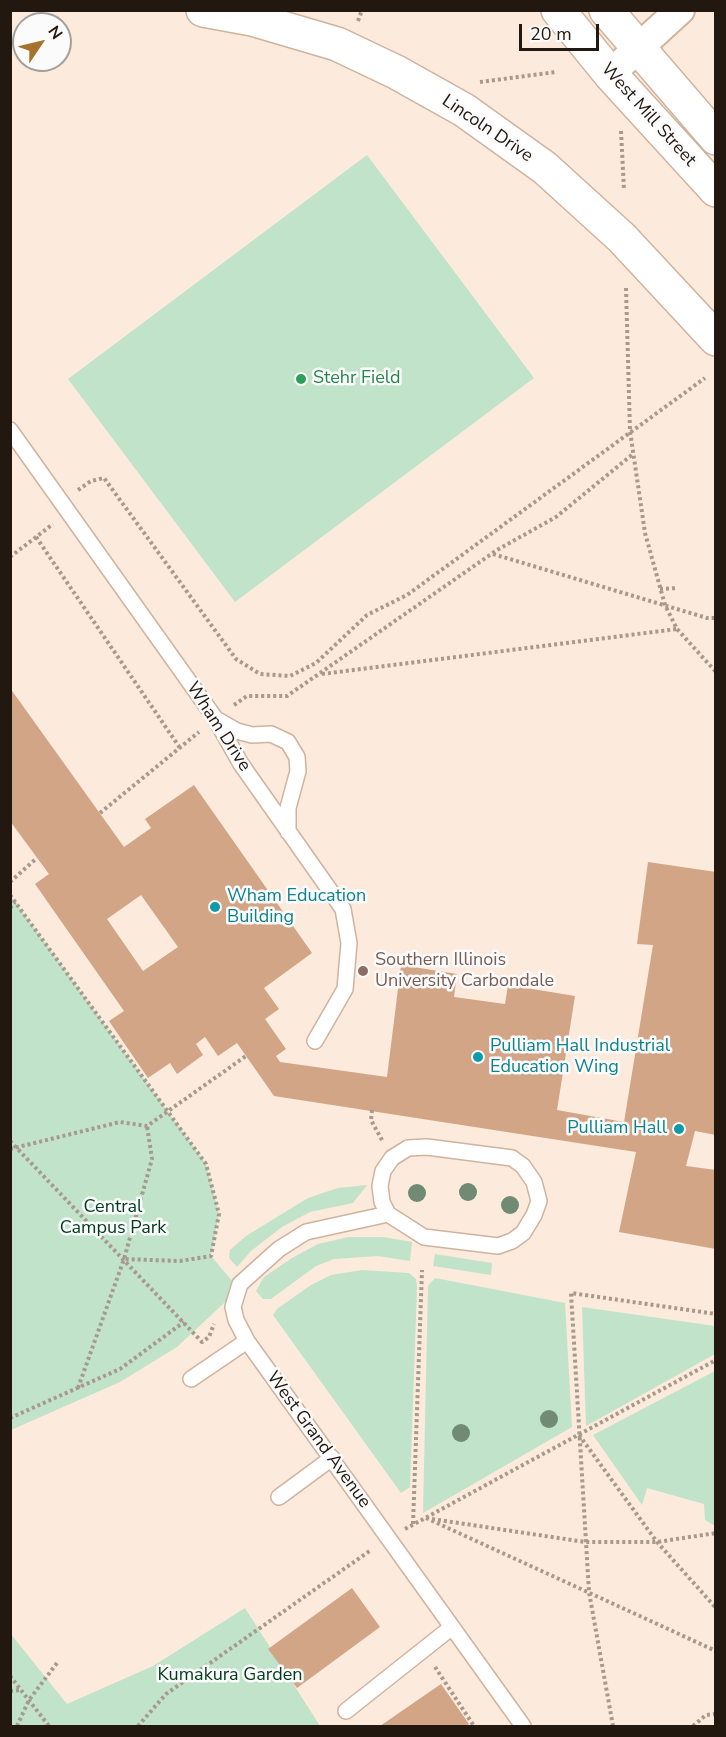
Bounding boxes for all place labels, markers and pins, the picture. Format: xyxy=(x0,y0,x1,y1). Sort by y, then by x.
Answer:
place label: Stehr Field xyxy=(313,368,400,390)
marker: Stehr Field xyxy=(294,372,308,386)
place label: Wham Education Building xyxy=(227,886,366,928)
marker: Wham Education Building xyxy=(208,900,222,914)
place label: Southern Illinois University Carbondale xyxy=(375,950,554,992)
marker: Southern Illinois University Carbondale xyxy=(356,964,370,978)
place label: Pulliam Hall Industrial Education Wing xyxy=(490,1036,670,1078)
marker: Pulliam Hall Industrial Education Wing xyxy=(471,1050,485,1064)
place label: Pulliam Hall xyxy=(567,1118,667,1140)
marker: Pulliam Hall xyxy=(672,1122,686,1136)

